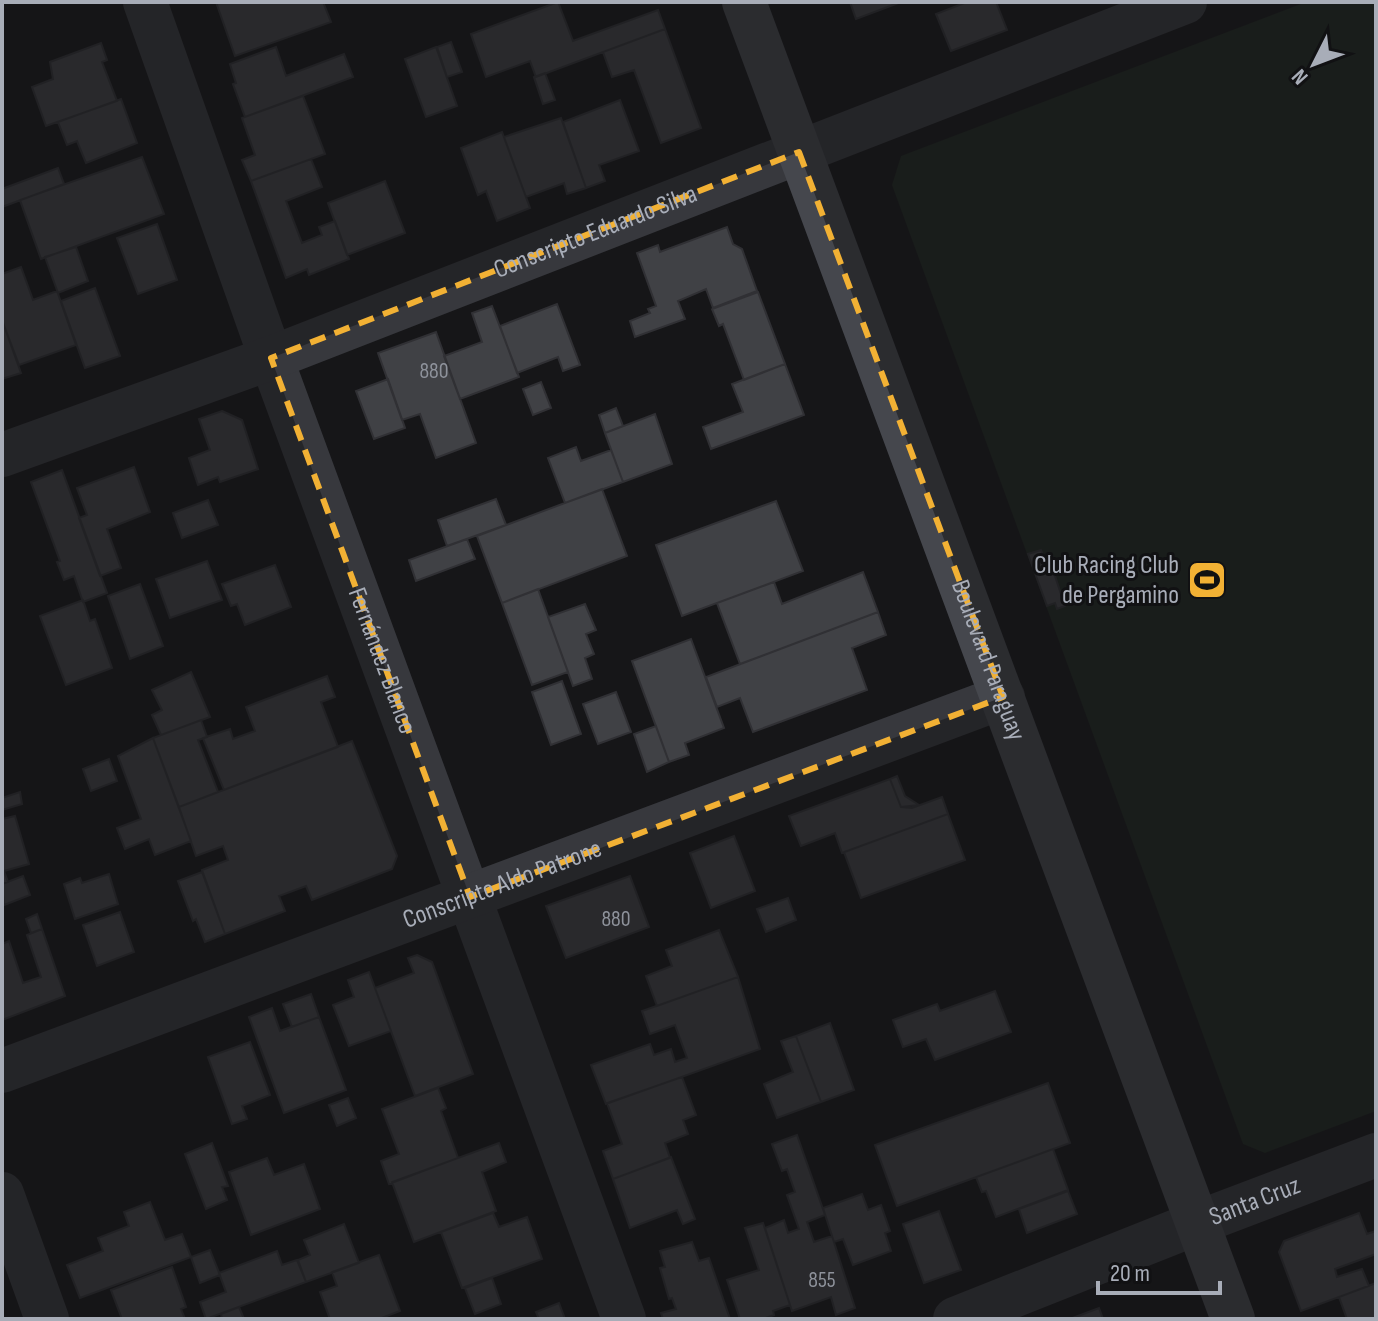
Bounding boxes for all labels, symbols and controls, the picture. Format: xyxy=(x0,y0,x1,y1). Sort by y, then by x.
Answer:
north arrow xyxy=(1274,24,1354,104)
text: N xyxy=(1286,63,1314,90)
street label: Conscripto Eduardo Silva xyxy=(489,178,701,285)
house number: 880 xyxy=(419,358,449,385)
place label: Club Racing Club de Pergamino xyxy=(1034,550,1179,611)
sports icon: Club Racing Club de Pergamino xyxy=(1186,559,1228,601)
street label: Boulevard Paraguay xyxy=(944,576,1032,745)
street label: Fernández Blanco xyxy=(341,583,423,738)
street label: Conscripto Aldo Patrone xyxy=(399,833,606,935)
house number: 880 xyxy=(601,906,631,933)
street label: Santa Cruz xyxy=(1205,1170,1304,1232)
scale bar xyxy=(1098,1245,1220,1295)
text: 20 m xyxy=(1110,1259,1150,1288)
house number: 855 xyxy=(808,1267,836,1294)

